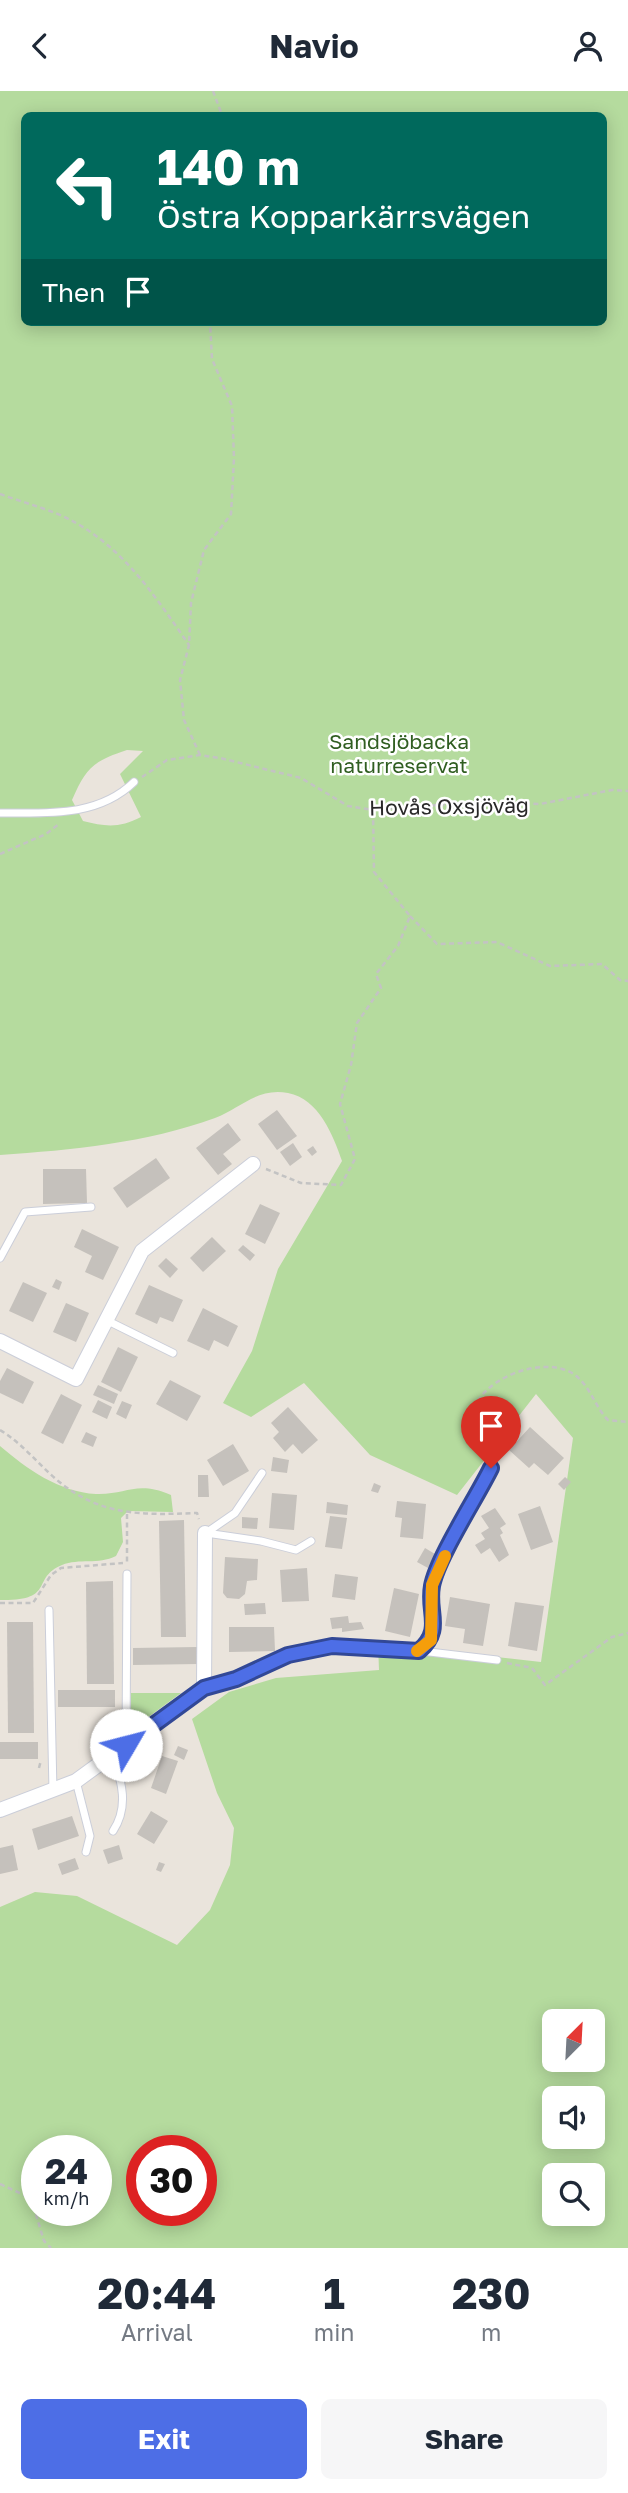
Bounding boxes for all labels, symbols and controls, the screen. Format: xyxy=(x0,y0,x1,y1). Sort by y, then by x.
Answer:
icon: back xyxy=(21,27,59,65)
text: Navio xyxy=(269,27,359,65)
icon: person xyxy=(569,27,607,65)
text: 140 m xyxy=(157,137,300,196)
icon: left xyxy=(42,140,133,231)
text: Östra Kopparkärrsvägen xyxy=(157,197,530,235)
icon: arrive xyxy=(119,273,157,311)
text: Then xyxy=(42,277,105,308)
park label: Sandsjöbacka naturreservat xyxy=(329,728,469,778)
street label: Hovås Oxsjöväg xyxy=(369,792,529,820)
pin xyxy=(461,1396,521,1468)
icon: arrive xyxy=(472,1407,510,1445)
position arrow xyxy=(89,1708,163,1782)
north arrow xyxy=(542,2009,606,2072)
map controls xyxy=(542,2009,605,2226)
button: sound xyxy=(542,2086,605,2149)
speed limit sign: 30 xyxy=(126,2135,217,2226)
text: 24 xyxy=(45,2150,88,2192)
button: search xyxy=(542,2163,605,2226)
text: km/h xyxy=(44,2187,89,2209)
text: 20:44 xyxy=(97,2268,216,2318)
text: 1 xyxy=(323,2268,345,2318)
text: 230 xyxy=(452,2268,531,2318)
text: Arrival xyxy=(121,2318,193,2346)
text: min xyxy=(314,2318,354,2346)
text: m xyxy=(481,2318,501,2346)
button: Exit xyxy=(21,2399,307,2479)
button: Share xyxy=(321,2399,607,2479)

